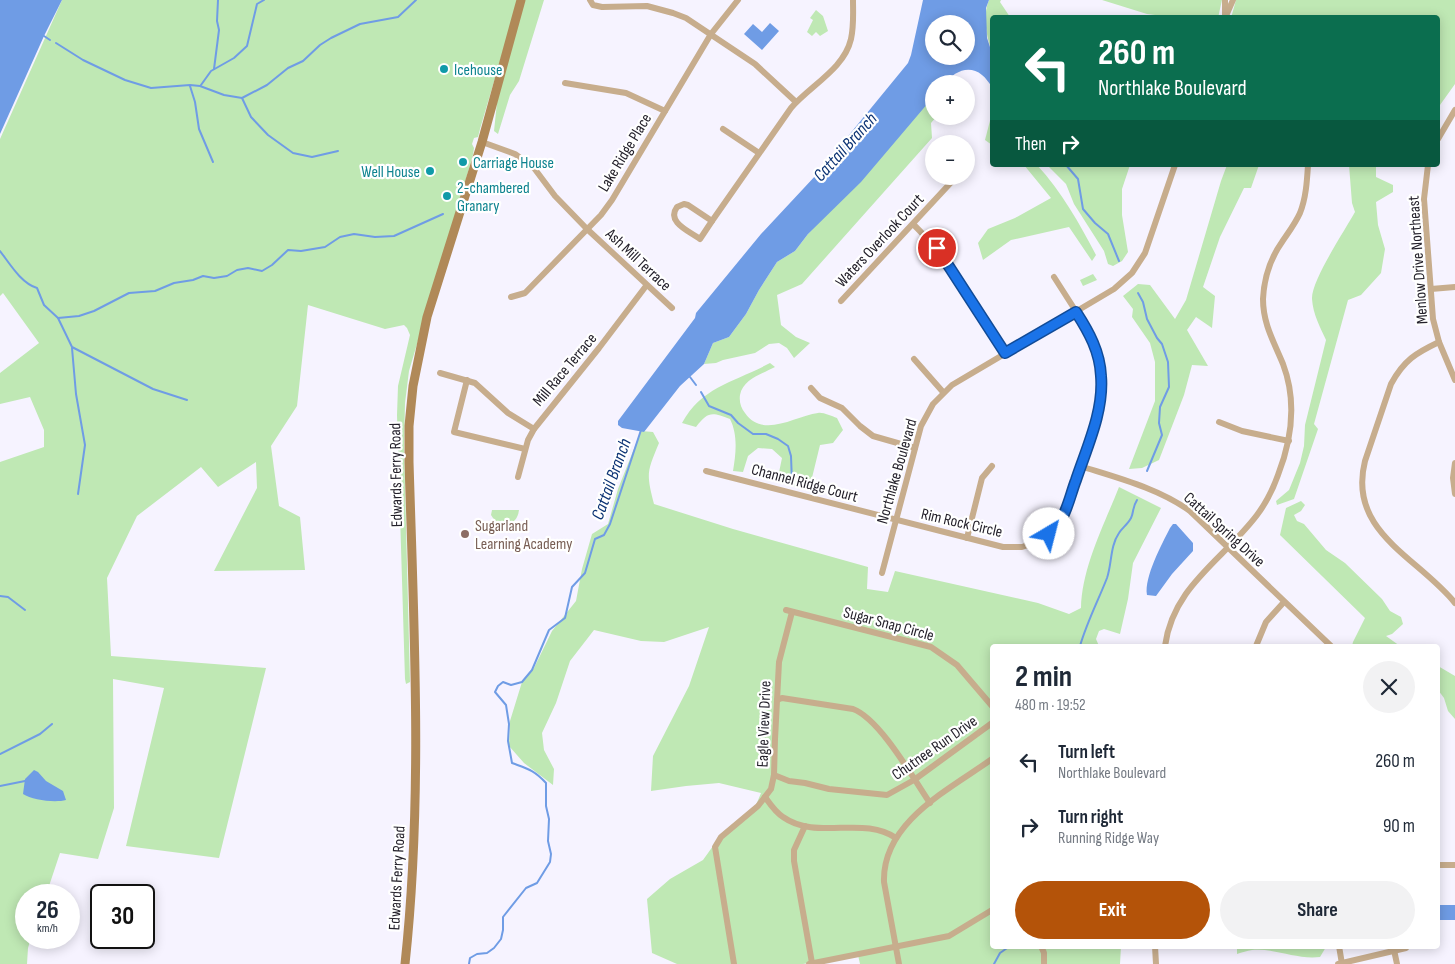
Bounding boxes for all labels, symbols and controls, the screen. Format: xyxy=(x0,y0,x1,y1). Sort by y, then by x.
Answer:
map controls xyxy=(925,15,975,185)
button: search xyxy=(925,15,975,65)
text: 260 m xyxy=(1098,32,1175,75)
icon: left xyxy=(1015,35,1080,100)
place label: Icehouse xyxy=(454,61,502,80)
marker: Icehouse xyxy=(438,63,450,75)
button: + xyxy=(925,75,975,125)
text: Northlake Boulevard xyxy=(1098,75,1247,102)
water label: Cattail Branch xyxy=(809,108,882,186)
street label: Lake Ridge Place xyxy=(595,110,656,195)
icon: right xyxy=(1056,130,1084,158)
text: Then xyxy=(1015,133,1046,156)
button: − xyxy=(925,135,975,185)
place label: Carriage House xyxy=(473,154,554,173)
marker: Carriage House xyxy=(457,156,469,168)
place label: Well House xyxy=(361,163,420,182)
marker: Well House xyxy=(424,165,436,177)
place label: 2-chambered Granary xyxy=(457,179,530,216)
marker: 2-chambered Granary xyxy=(441,190,453,202)
street label: Waters Overlook Court xyxy=(832,190,928,292)
street label: Menlow Drive Northeast xyxy=(1405,195,1432,325)
street label: Ash Mill Terrace xyxy=(601,224,675,295)
pin xyxy=(916,227,958,269)
icon: arrive xyxy=(923,234,951,262)
street label: Mill Race Terrace xyxy=(529,330,601,410)
street label: Northlake Boulevard xyxy=(873,417,921,526)
street label: Edwards Ferry Road xyxy=(386,423,407,527)
water label: Cattail Branch xyxy=(587,435,636,523)
street label: Channel Ridge Court xyxy=(749,460,860,507)
street label: Cattail Spring Drive xyxy=(1179,489,1269,572)
street label: Rim Rock Circle xyxy=(919,505,1004,542)
position arrow xyxy=(1022,507,1074,559)
place label: Sugarland Learning Academy xyxy=(475,517,572,554)
marker: Sugarland Learning Academy xyxy=(459,528,471,540)
street label: Sugar Snap Circle xyxy=(841,603,936,646)
text: 2 min xyxy=(1015,659,1072,695)
button: close xyxy=(1363,661,1415,713)
street label: Eagle View Drive xyxy=(753,680,776,768)
text: 480 m · 19:52 xyxy=(1015,696,1086,715)
street label: Chutnee Run Drive xyxy=(889,712,981,785)
text: Turn left xyxy=(1058,741,1115,764)
icon: left xyxy=(1015,748,1043,776)
text: 260 m xyxy=(1375,750,1415,773)
text: Northlake Boulevard xyxy=(1058,764,1166,783)
text: Turn right xyxy=(1058,806,1123,829)
icon: right xyxy=(1015,813,1043,841)
text: 90 m xyxy=(1383,815,1415,838)
street label: Edwards Ferry Road xyxy=(385,825,410,931)
text: Running Ridge Way xyxy=(1058,829,1159,848)
button: Exit xyxy=(1015,881,1210,939)
button: Share xyxy=(1220,881,1415,939)
speed limit sign: 30 xyxy=(90,884,155,949)
text: 26 xyxy=(36,895,59,926)
text: km/h xyxy=(37,921,58,936)

